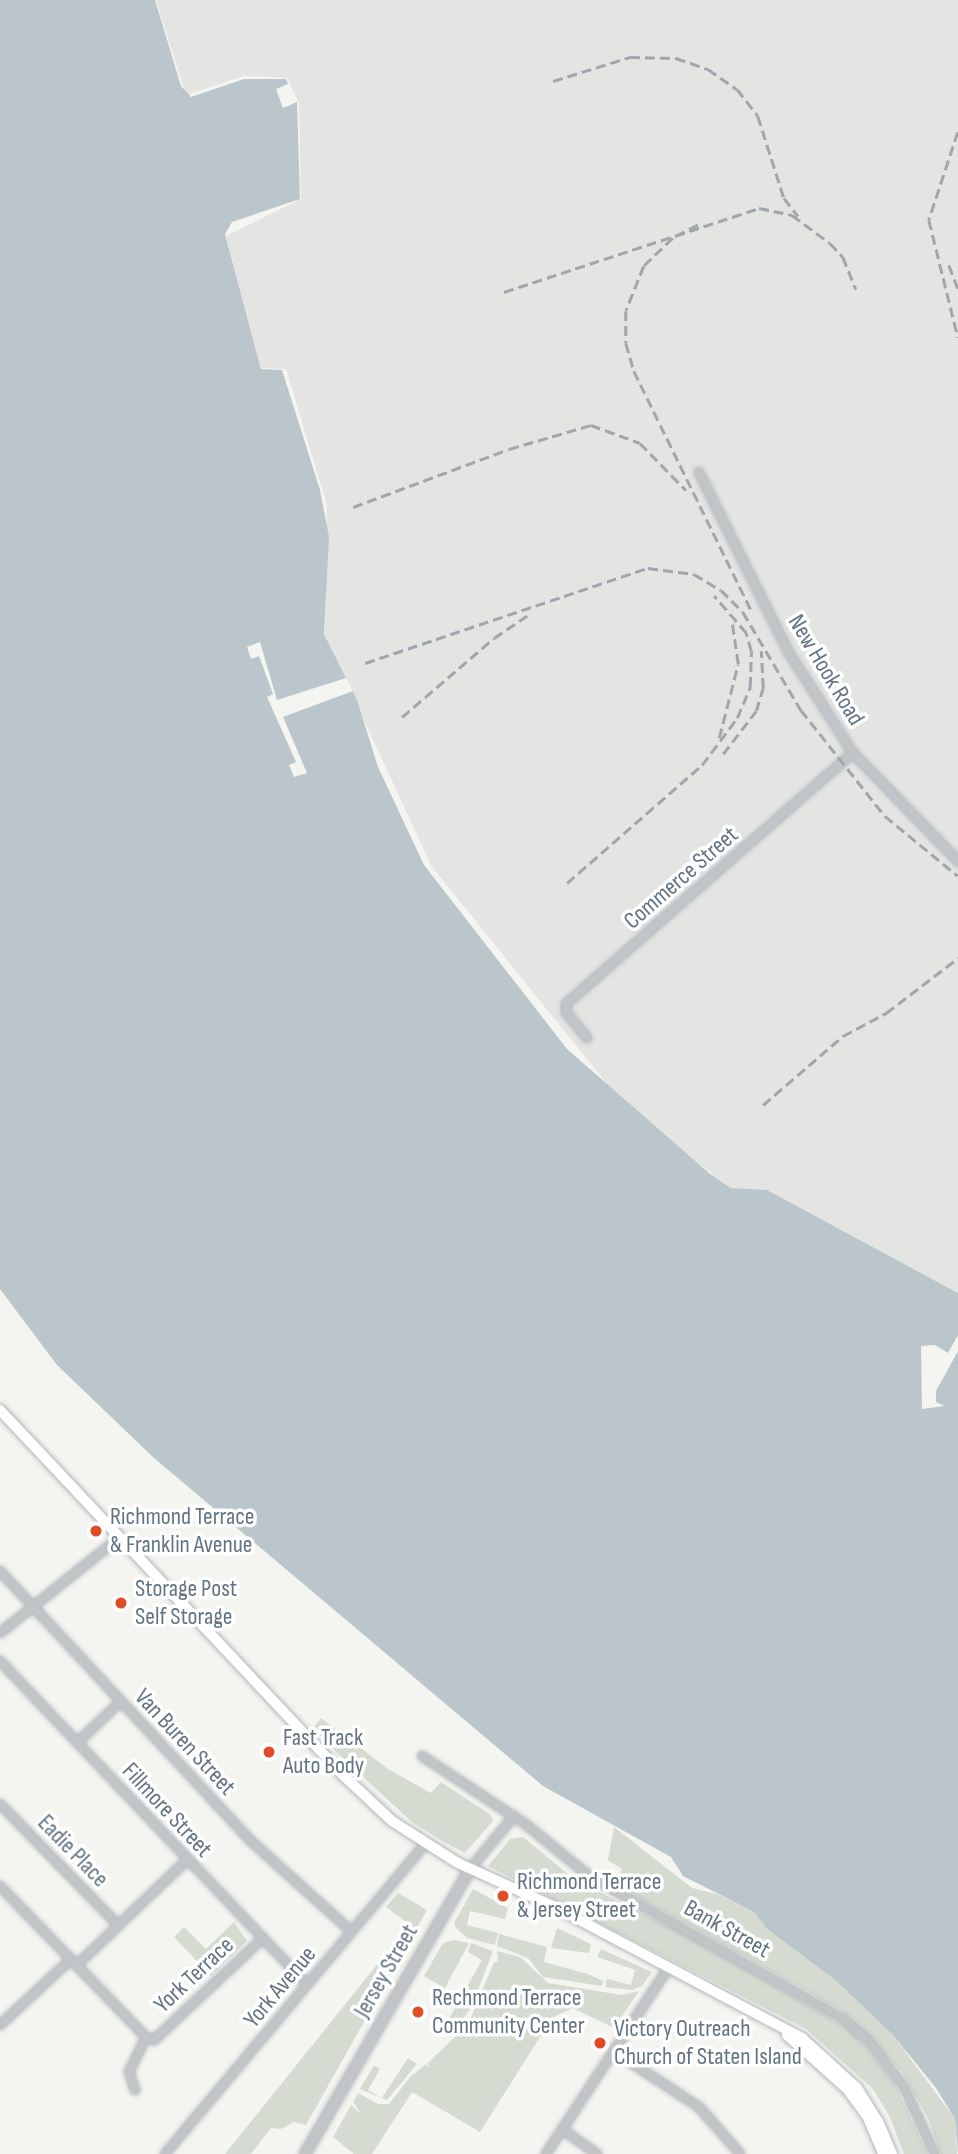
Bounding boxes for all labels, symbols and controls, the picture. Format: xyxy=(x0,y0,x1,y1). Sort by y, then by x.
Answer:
street label: New Hook Road xyxy=(782,609,870,731)
street label: Commerce Street xyxy=(618,821,744,935)
place label: Richmond Terrace & Franklin Avenue xyxy=(110,1503,254,1559)
marker: Richmond Terrace & Franklin Avenue xyxy=(88,1523,104,1539)
place label: Storage Post Self Storage xyxy=(135,1575,237,1631)
marker: Storage Post Self Storage xyxy=(113,1595,129,1611)
street label: Van Buren Street xyxy=(128,1683,242,1801)
place label: Fast Track Auto Body xyxy=(283,1724,364,1780)
marker: Fast Track Auto Body xyxy=(261,1744,277,1760)
street label: Fillmore Street xyxy=(116,1757,218,1863)
street label: Eadie Place xyxy=(31,1809,115,1893)
place label: Richmond Terrace & Jersey Street xyxy=(517,1868,661,1924)
marker: Richmond Terrace & Jersey Street xyxy=(495,1888,511,1904)
street label: Bank Street xyxy=(679,1894,775,1964)
street label: Jersey Street xyxy=(348,1919,424,2023)
street label: York Terrace xyxy=(148,1931,240,2019)
street label: York Avenue xyxy=(238,1940,322,2034)
place label: Rechmond Terrace Community Center xyxy=(432,1984,585,2040)
marker: Rechmond Terrace Community Center xyxy=(410,2004,426,2020)
place label: Victory Outreach Church of Staten Island xyxy=(614,2015,802,2071)
marker: Victory Outreach Church of Staten Island xyxy=(592,2035,608,2051)

